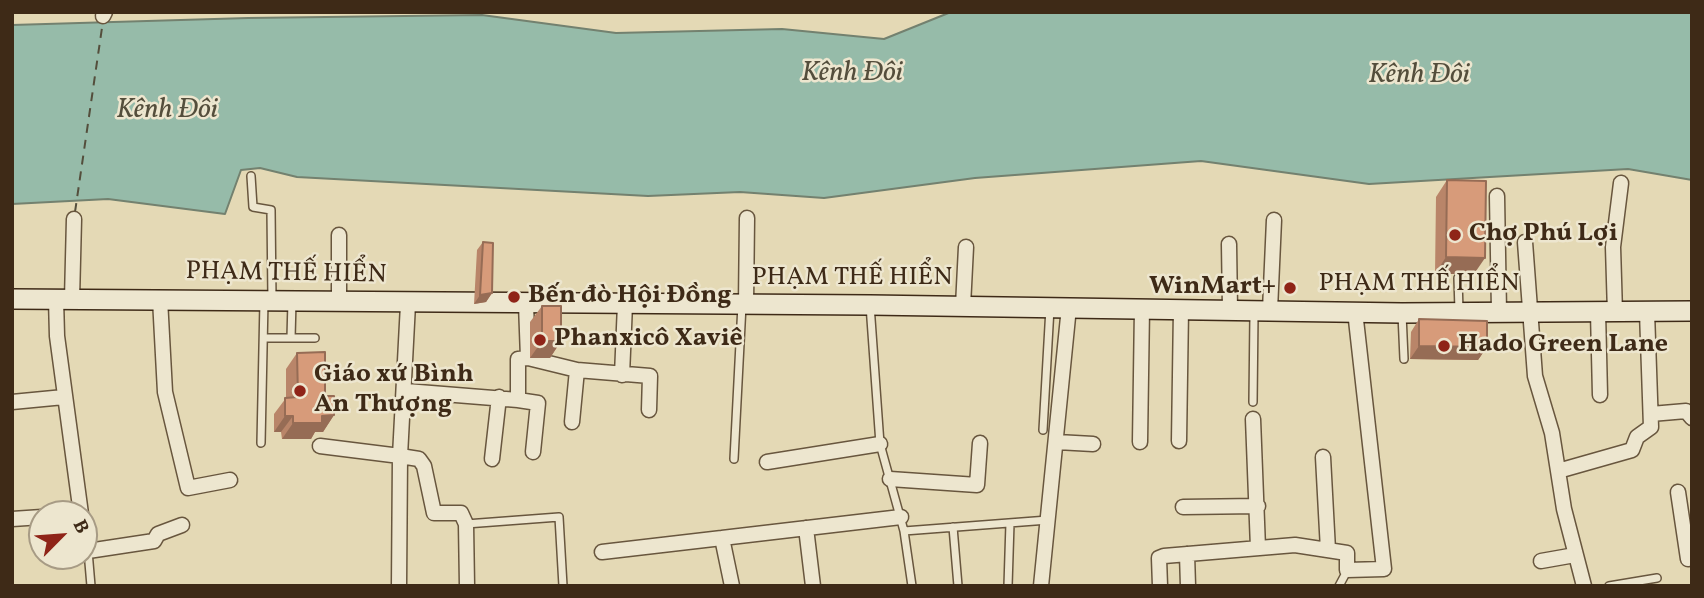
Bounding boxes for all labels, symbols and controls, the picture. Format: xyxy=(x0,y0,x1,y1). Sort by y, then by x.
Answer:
water label: Kênh Đôi xyxy=(801,58,903,92)
water label: Kênh Đôi xyxy=(1368,60,1470,94)
water label: Kênh Đôi xyxy=(116,95,218,129)
place label: Chợ Phú Lợi xyxy=(1469,219,1618,251)
marker: Chợ Phú Lợi xyxy=(1447,227,1463,243)
street label: PHẠM THẾ HIỂN xyxy=(185,258,387,292)
street label: PHẠM THẾ HIỂN xyxy=(751,263,953,295)
street label: PHẠM THẾ HIỂN xyxy=(1318,269,1520,301)
place label: WinMart+ xyxy=(1149,272,1276,304)
marker: WinMart+ xyxy=(1282,280,1298,296)
place label: Bến đò Hội Đồng xyxy=(528,281,732,313)
marker: Bến đò Hội Đồng xyxy=(506,289,522,305)
place label: Phanxicô Xaviê xyxy=(554,324,743,356)
place label: Hado Green Lane xyxy=(1458,330,1668,362)
marker: Phanxicô Xaviê xyxy=(532,332,548,348)
marker: Hado Green Lane xyxy=(1436,338,1452,354)
place label: Giáo xứ Bình An Thượng xyxy=(314,360,474,422)
marker: Giáo xứ Bình An Thượng xyxy=(292,383,308,399)
north arrow xyxy=(28,500,98,570)
text: B xyxy=(66,516,95,538)

